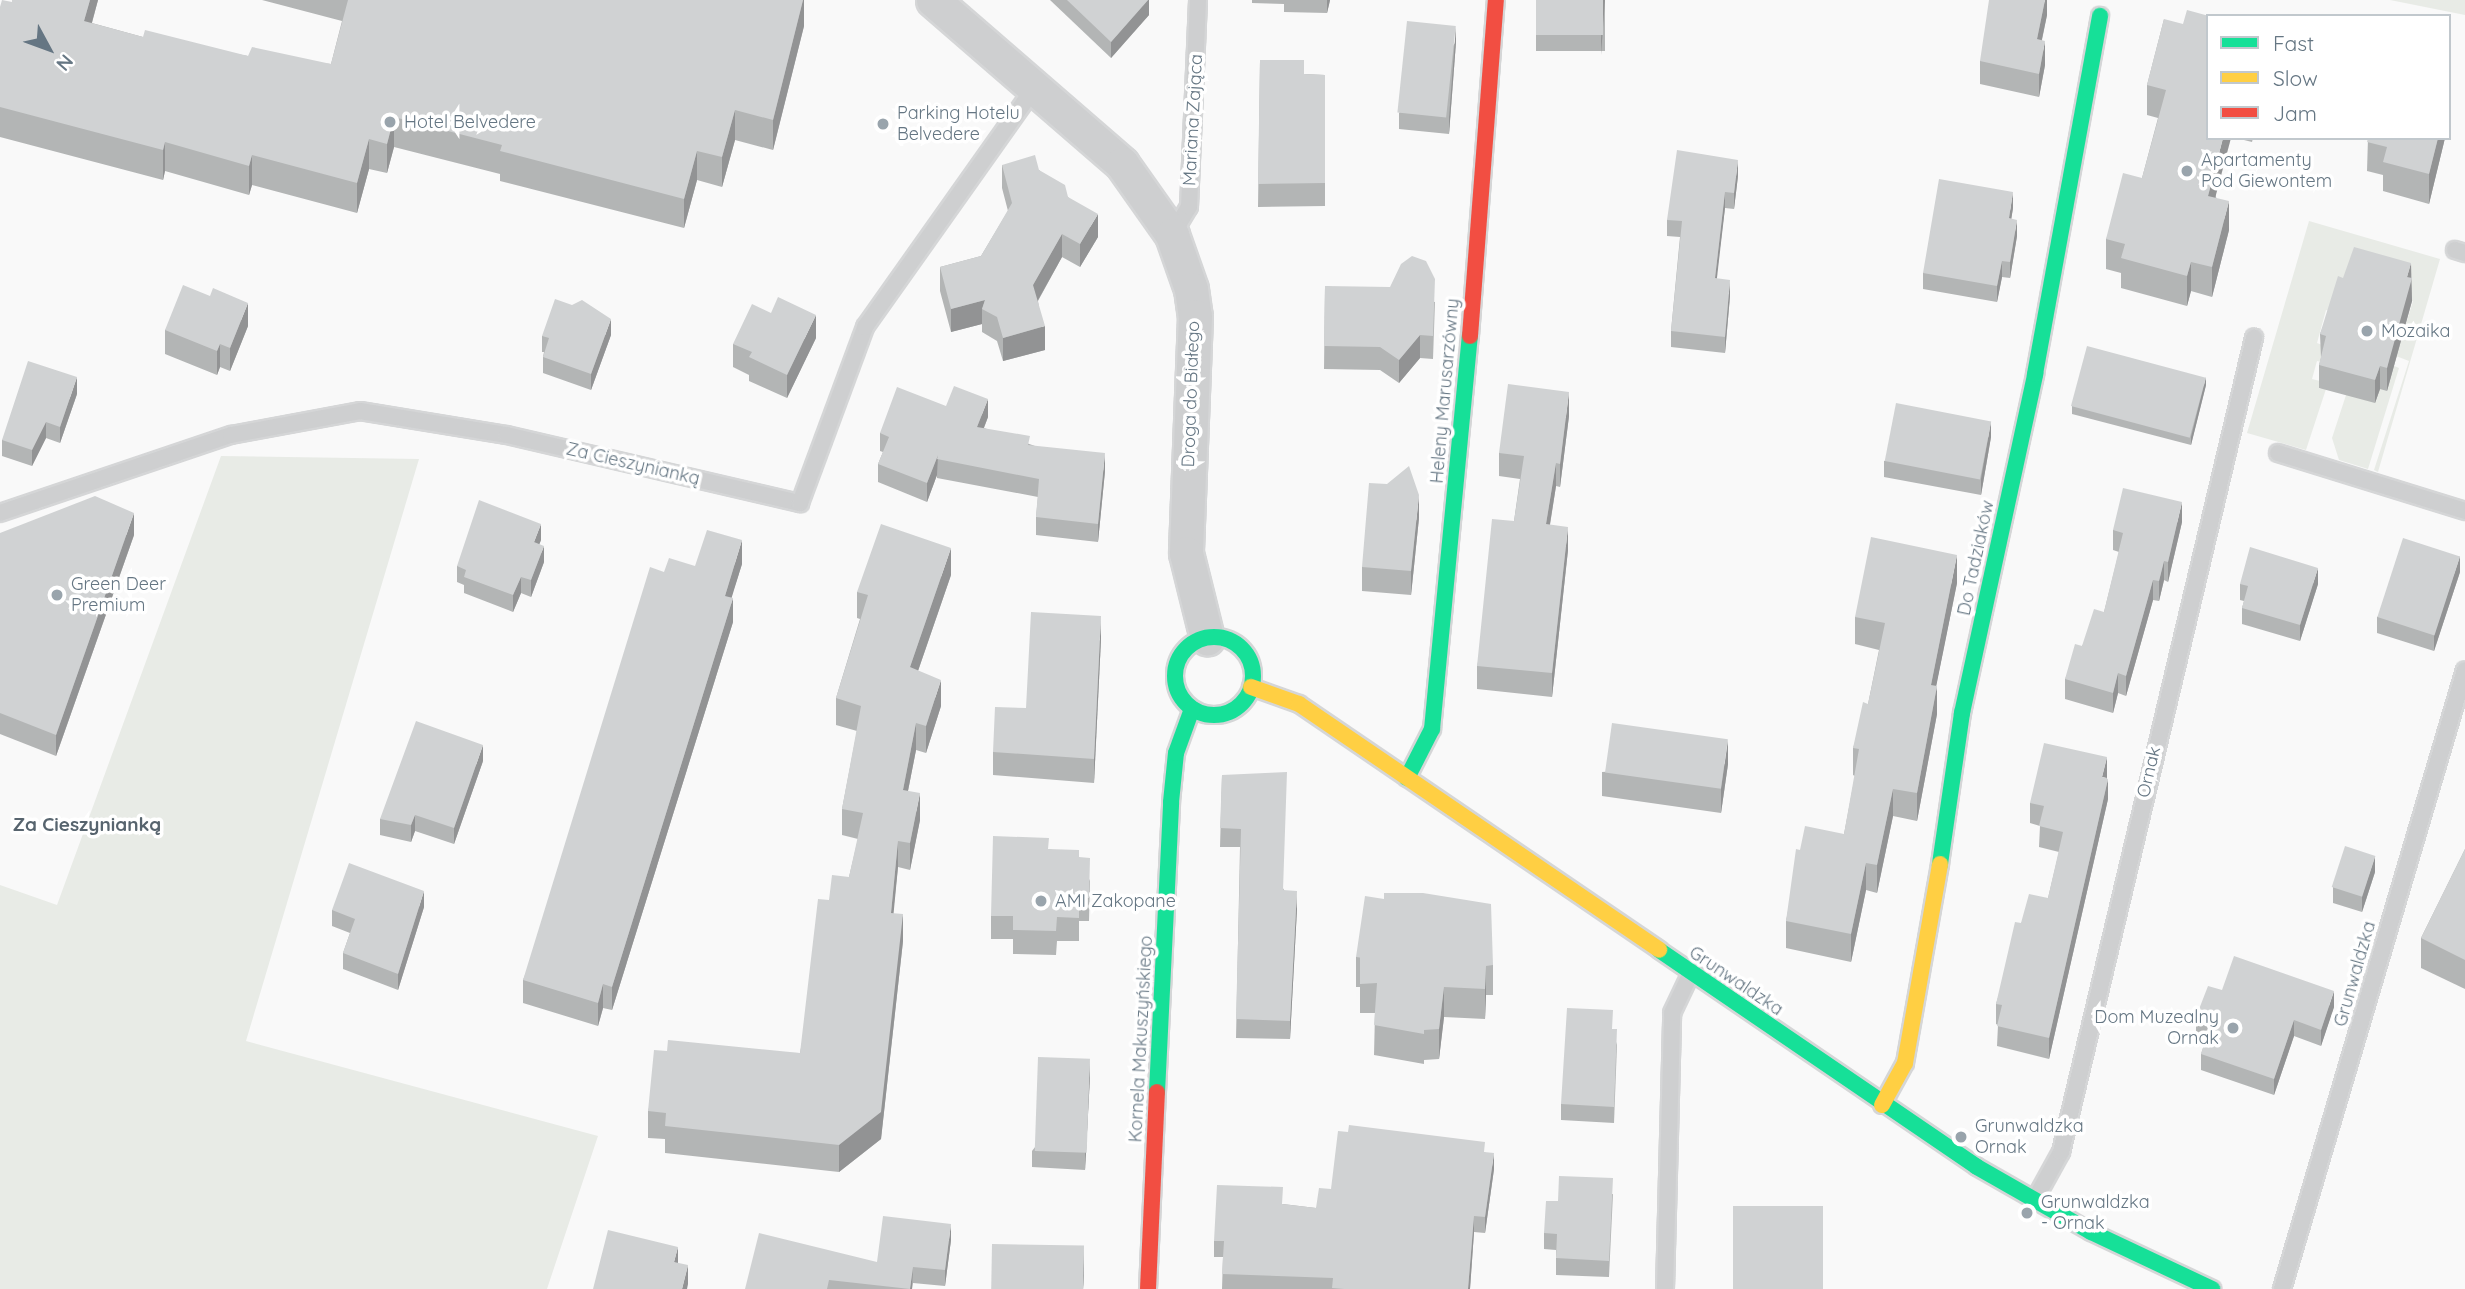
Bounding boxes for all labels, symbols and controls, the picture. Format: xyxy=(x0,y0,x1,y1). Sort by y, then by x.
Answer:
north arrow xyxy=(14,14,84,84)
legend xyxy=(2206,14,2451,140)
text: Fast xyxy=(2273,30,2314,56)
text: N xyxy=(51,50,78,76)
street label: Mariana Zająca xyxy=(1179,53,1207,187)
text: Slow xyxy=(2273,65,2318,91)
text: Jam xyxy=(2273,100,2317,126)
place label: Parking Hotelu Belvedere xyxy=(897,103,1020,146)
place label: Hotel Belvedere xyxy=(404,111,536,133)
marker: Hotel Belvedere xyxy=(382,114,398,130)
marker: Parking Hotelu Belvedere xyxy=(875,116,891,132)
place label: Apartamenty Pod Giewontem xyxy=(2201,150,2332,192)
marker: Apartamenty Pod Giewontem xyxy=(2179,163,2195,179)
street label: Heleny Marusarzówny xyxy=(1426,298,1464,484)
street label: Droga do Białego xyxy=(1178,320,1204,468)
place label: Mozaika xyxy=(2381,320,2450,342)
marker: Mozaika xyxy=(2359,323,2375,339)
street label: Za Cieszynianką xyxy=(564,438,702,490)
street label: Do Tadziaków xyxy=(1953,498,1999,618)
place label: Green Deer Premium xyxy=(71,574,166,616)
marker: Green Deer Premium xyxy=(49,587,65,603)
street label: Ornak xyxy=(2133,744,2165,800)
district label: Za Cieszynianką xyxy=(13,814,161,836)
place label: AMI Zakopane xyxy=(1055,890,1176,912)
marker: AMI Zakopane xyxy=(1033,893,1049,909)
street label: Grunwaldzka xyxy=(2330,919,2380,1029)
street label: Kornela Makuszyńskiego xyxy=(1125,935,1157,1143)
street label: Grunwaldzka xyxy=(1685,942,1787,1020)
place label: Dom Muzealny Ornak xyxy=(2094,1007,2219,1050)
marker: Dom Muzealny Ornak xyxy=(2225,1020,2241,1036)
place label: Grunwaldzka Ornak xyxy=(1975,1116,2084,1158)
marker: Grunwaldzka Ornak xyxy=(1953,1129,1969,1145)
place label: Grunwaldzka - Ornak xyxy=(2041,1192,2150,1234)
marker: Grunwaldzka - Ornak xyxy=(2019,1205,2035,1221)

